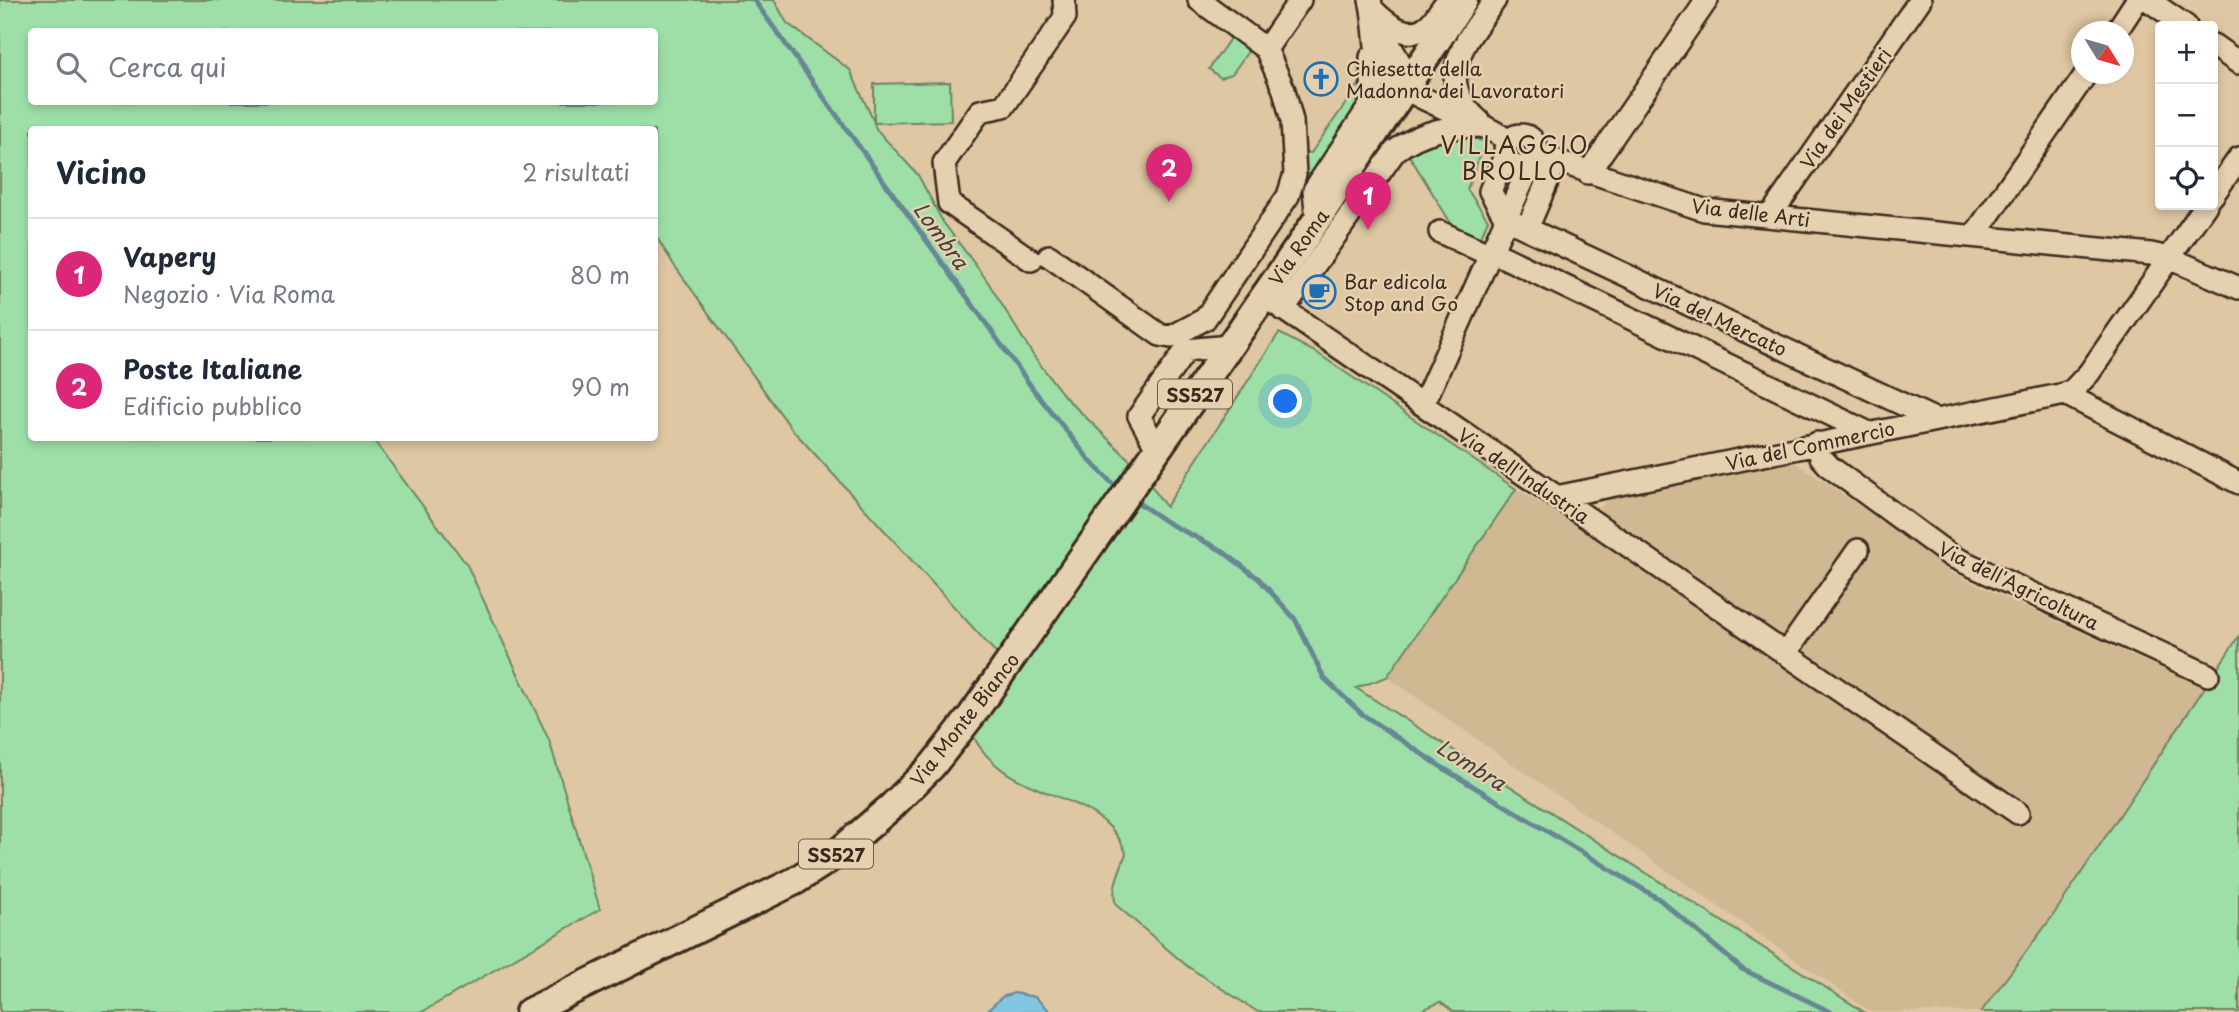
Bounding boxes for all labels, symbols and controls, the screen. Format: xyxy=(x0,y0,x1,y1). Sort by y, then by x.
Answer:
north arrow xyxy=(2071,21,2134,84)
map controls xyxy=(2155,21,2218,210)
button: + xyxy=(2155,21,2218,84)
search box xyxy=(28,28,658,105)
street label: Via dei Mestieri xyxy=(1793,42,1897,174)
text: Cerca qui xyxy=(108,47,227,86)
icon: search xyxy=(52,48,90,86)
place label: Chiesetta della Madonna dei Lavoratori xyxy=(1346,54,1564,104)
church icon: Chiesetta della Madonna dei Lavoratori xyxy=(1302,60,1340,98)
button: − xyxy=(2155,84,2218,147)
district label: VILLAGGIO BROLLO xyxy=(1440,127,1590,188)
pin: 2 xyxy=(1146,144,1192,202)
button: locate xyxy=(2155,147,2218,210)
text: Vicino xyxy=(56,149,146,194)
text: 2 risultati xyxy=(522,154,630,189)
pin: 1 xyxy=(1345,172,1391,230)
street label: Via delle Arti xyxy=(1690,191,1812,233)
water label: Lombra xyxy=(907,195,978,276)
street label: Via Roma xyxy=(1261,203,1335,291)
text: Vapery xyxy=(123,237,216,276)
text: 1 xyxy=(74,257,85,292)
text: 80 m xyxy=(570,257,630,292)
place label: Bar edicola Stop and Go xyxy=(1344,267,1458,317)
cafe icon: Bar edicola Stop and Go xyxy=(1300,273,1338,311)
text: Negozio · Via Roma xyxy=(123,276,335,311)
street label: Via del Mercato xyxy=(1648,276,1792,362)
text: Poste Italiane xyxy=(123,349,302,388)
text: 2 xyxy=(71,369,87,404)
text: 90 m xyxy=(571,369,630,404)
road number: SS527 xyxy=(1158,380,1232,408)
your location xyxy=(1268,384,1302,418)
text: Edificio pubblico xyxy=(123,388,302,423)
street label: Via del Commercio xyxy=(1723,413,1897,477)
street label: Via dell'Industria xyxy=(1452,420,1596,530)
street label: Via dell'Agricoltura xyxy=(1934,534,2104,636)
street label: Via Monte Bianco xyxy=(903,646,1025,792)
water label: Lombra xyxy=(1431,730,1514,798)
road number: SS527 xyxy=(799,840,873,868)

